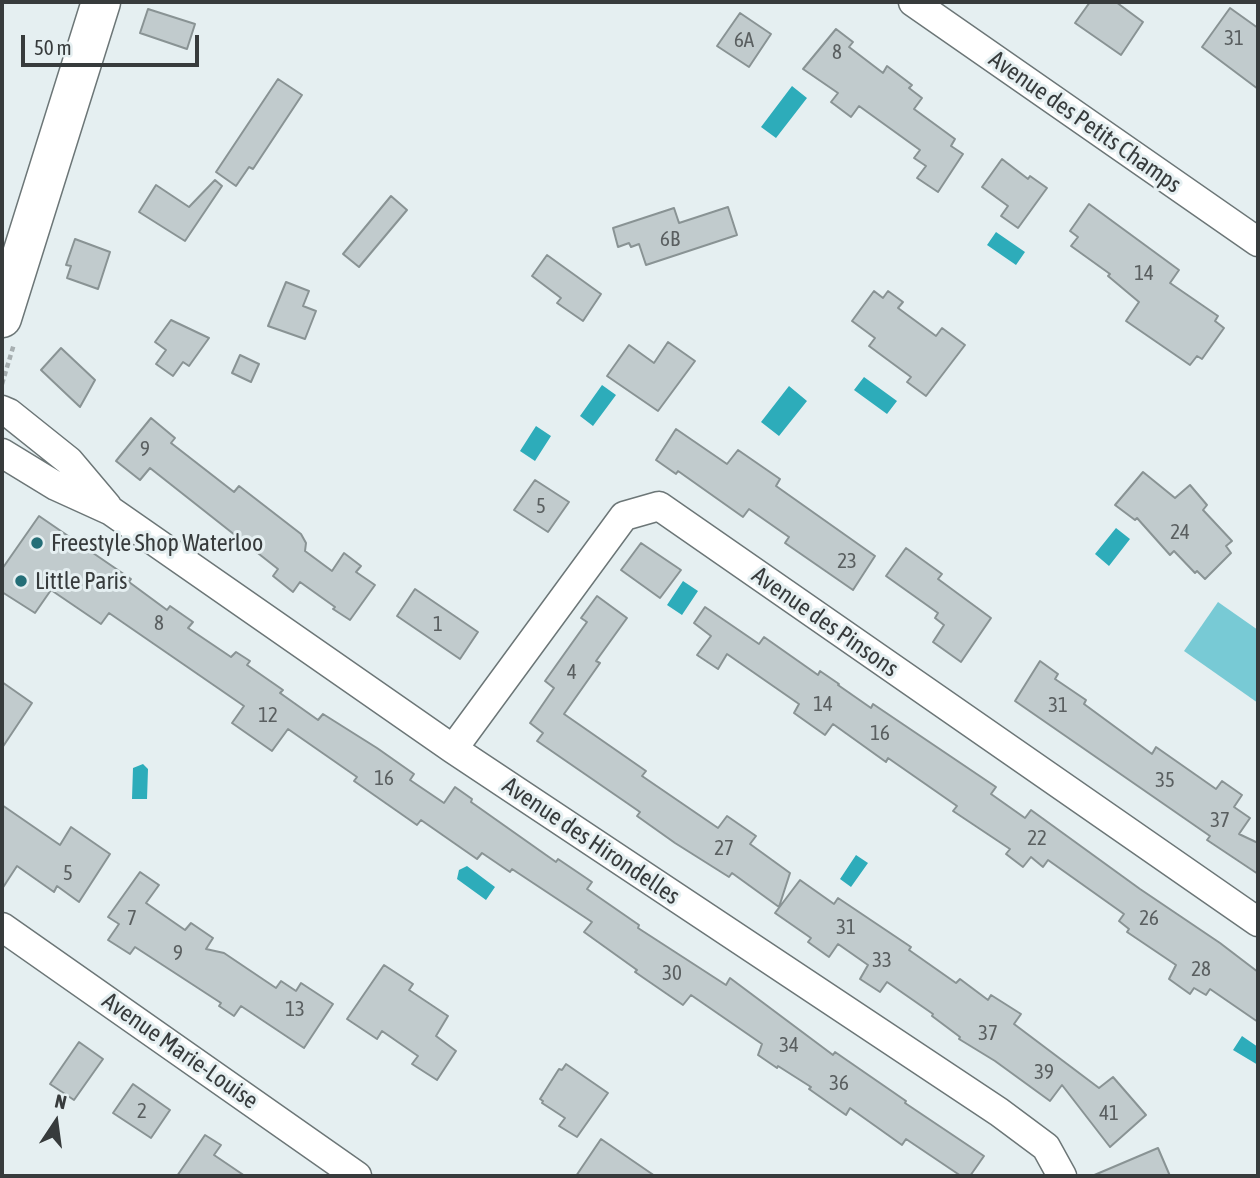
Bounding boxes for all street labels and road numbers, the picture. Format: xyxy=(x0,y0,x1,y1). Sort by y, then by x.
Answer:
street label: Avenue des Petits Champs xyxy=(983,45,1187,199)
street label: Avenue des Pinsons xyxy=(746,561,904,683)
street label: Avenue des Hirondelles xyxy=(497,771,685,911)
street label: Avenue Marie-Louise xyxy=(97,987,263,1115)

